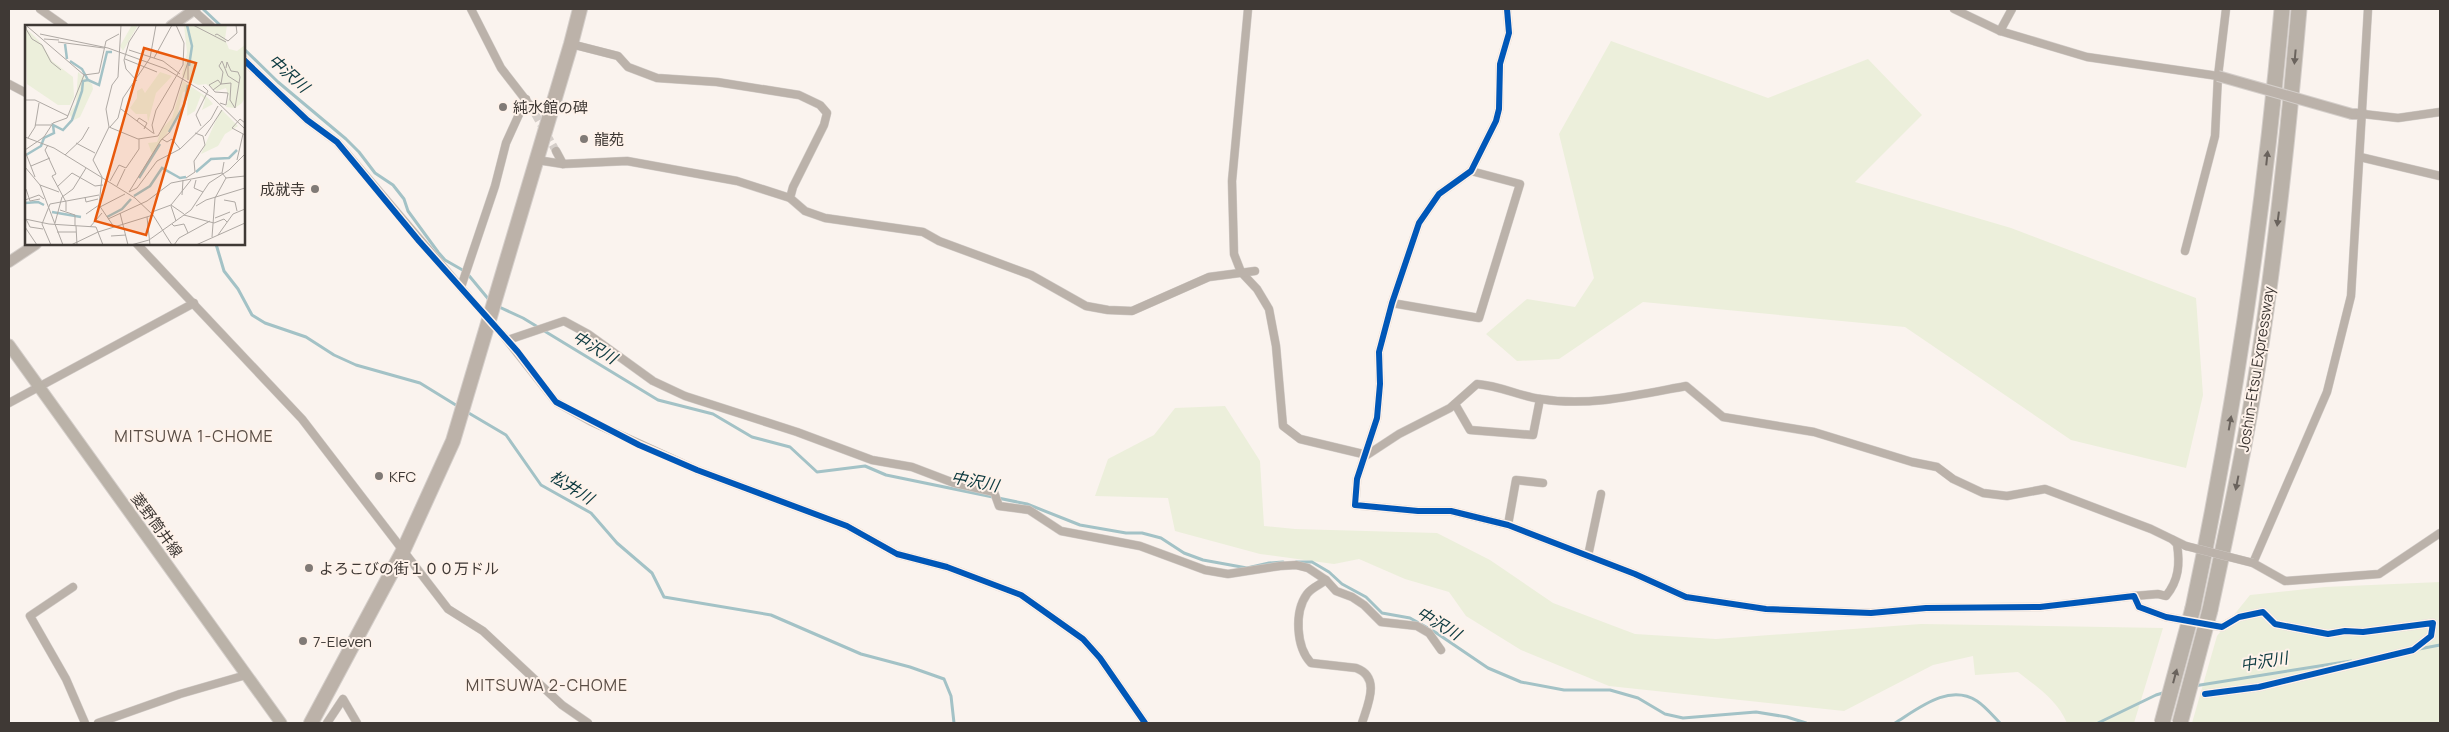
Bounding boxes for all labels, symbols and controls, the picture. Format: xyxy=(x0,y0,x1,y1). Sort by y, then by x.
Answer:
inset map xyxy=(25,25,245,245)
water label: 中沢川 xyxy=(264,49,316,99)
one-way arrow xyxy=(2291,50,2299,66)
place label: 純水館の碑 xyxy=(513,97,588,118)
marker: 純水館の碑 xyxy=(497,101,509,113)
place label: 龍苑 xyxy=(594,129,624,150)
marker: 龍苑 xyxy=(578,133,590,145)
one-way arrow xyxy=(2263,149,2271,165)
place label: 成就寺 xyxy=(260,179,305,200)
marker: 成就寺 xyxy=(309,183,321,195)
one-way arrow xyxy=(2274,211,2282,227)
street label: Joshin-Etsu Expressway xyxy=(2233,285,2279,453)
water label: 中沢川 xyxy=(569,325,623,370)
one-way arrow xyxy=(2226,414,2234,430)
district label: MITSUWA 1-CHOME xyxy=(114,425,274,447)
water label: 松井川 xyxy=(546,465,600,510)
place label: KFC xyxy=(389,466,416,487)
water label: 中沢川 xyxy=(949,466,1003,497)
marker: KFC xyxy=(373,470,385,482)
one-way arrow xyxy=(2232,476,2240,492)
street label: 菱野筒井線 xyxy=(126,488,188,562)
place label: よろこびの街１００万ドル xyxy=(319,558,499,579)
marker: よろこびの街１００万ドル xyxy=(303,562,315,574)
water label: 中沢川 xyxy=(1413,601,1467,646)
place label: 7-Eleven xyxy=(313,631,372,652)
marker: 7-Eleven xyxy=(297,635,309,647)
water label: 中沢川 xyxy=(2239,646,2291,676)
one-way arrow xyxy=(2171,669,2179,684)
district label: MITSUWA 2-CHOME xyxy=(466,674,628,696)

